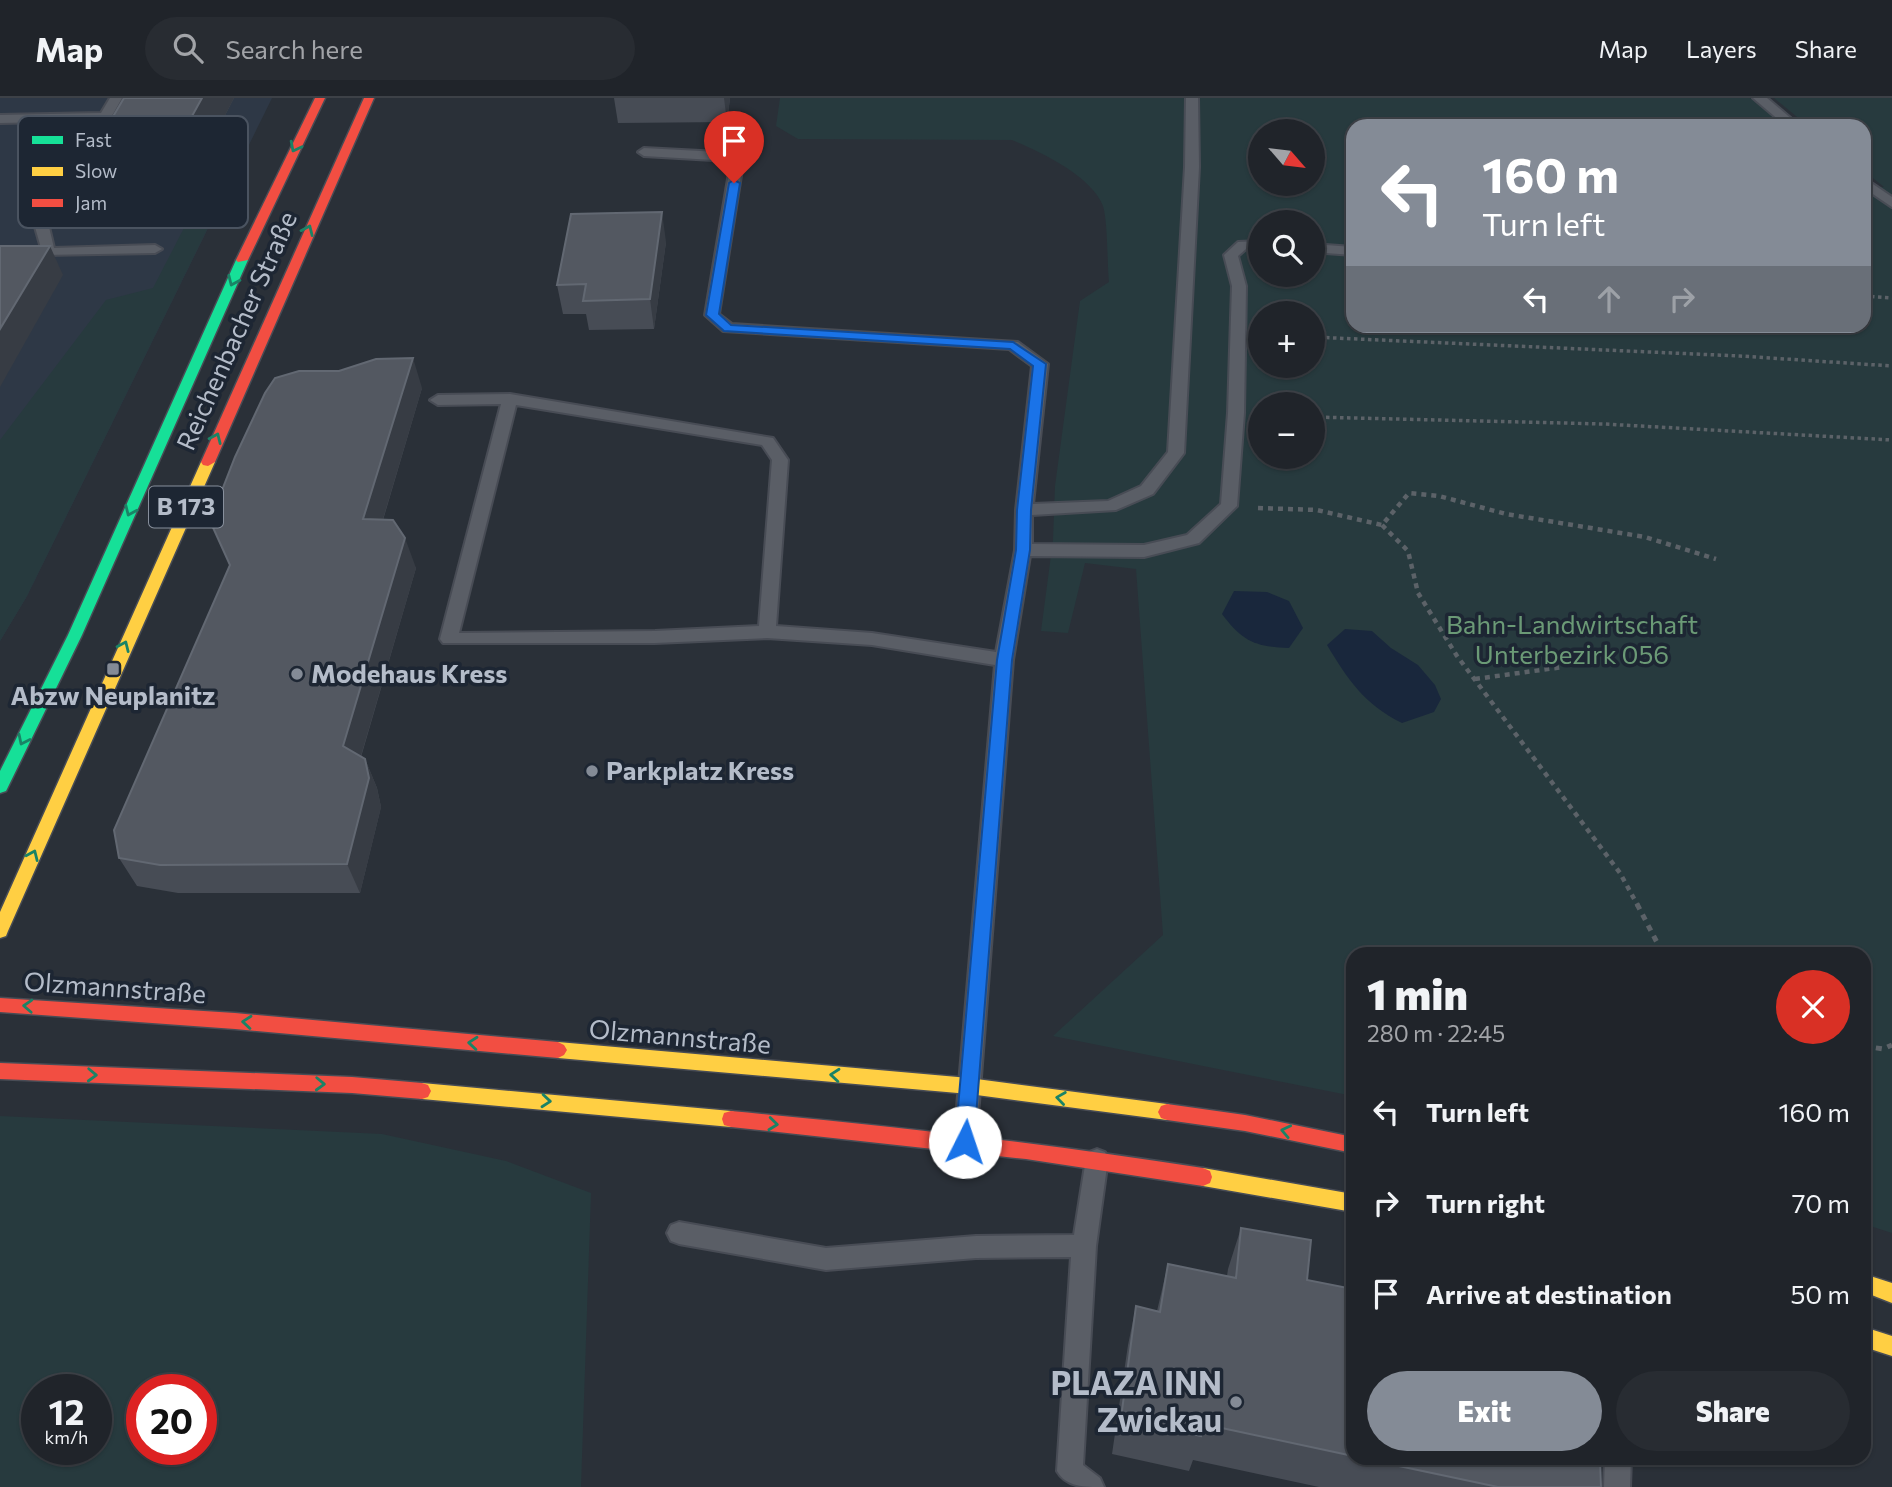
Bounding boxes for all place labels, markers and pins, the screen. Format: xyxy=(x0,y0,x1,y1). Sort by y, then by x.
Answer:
pin xyxy=(704,111,764,183)
place label: Modehaus Kress xyxy=(311,657,507,688)
marker: Abzw Neuplanitz xyxy=(105,661,121,677)
marker: Modehaus Kress xyxy=(289,666,305,682)
place label: Abzw Neuplanitz xyxy=(11,679,215,710)
place label: Parkplatz Kress xyxy=(606,754,794,785)
marker: Parkplatz Kress xyxy=(584,763,600,779)
place label: PLAZA INN Zwickau xyxy=(1051,1362,1222,1439)
marker: PLAZA INN Zwickau xyxy=(1228,1394,1244,1410)

